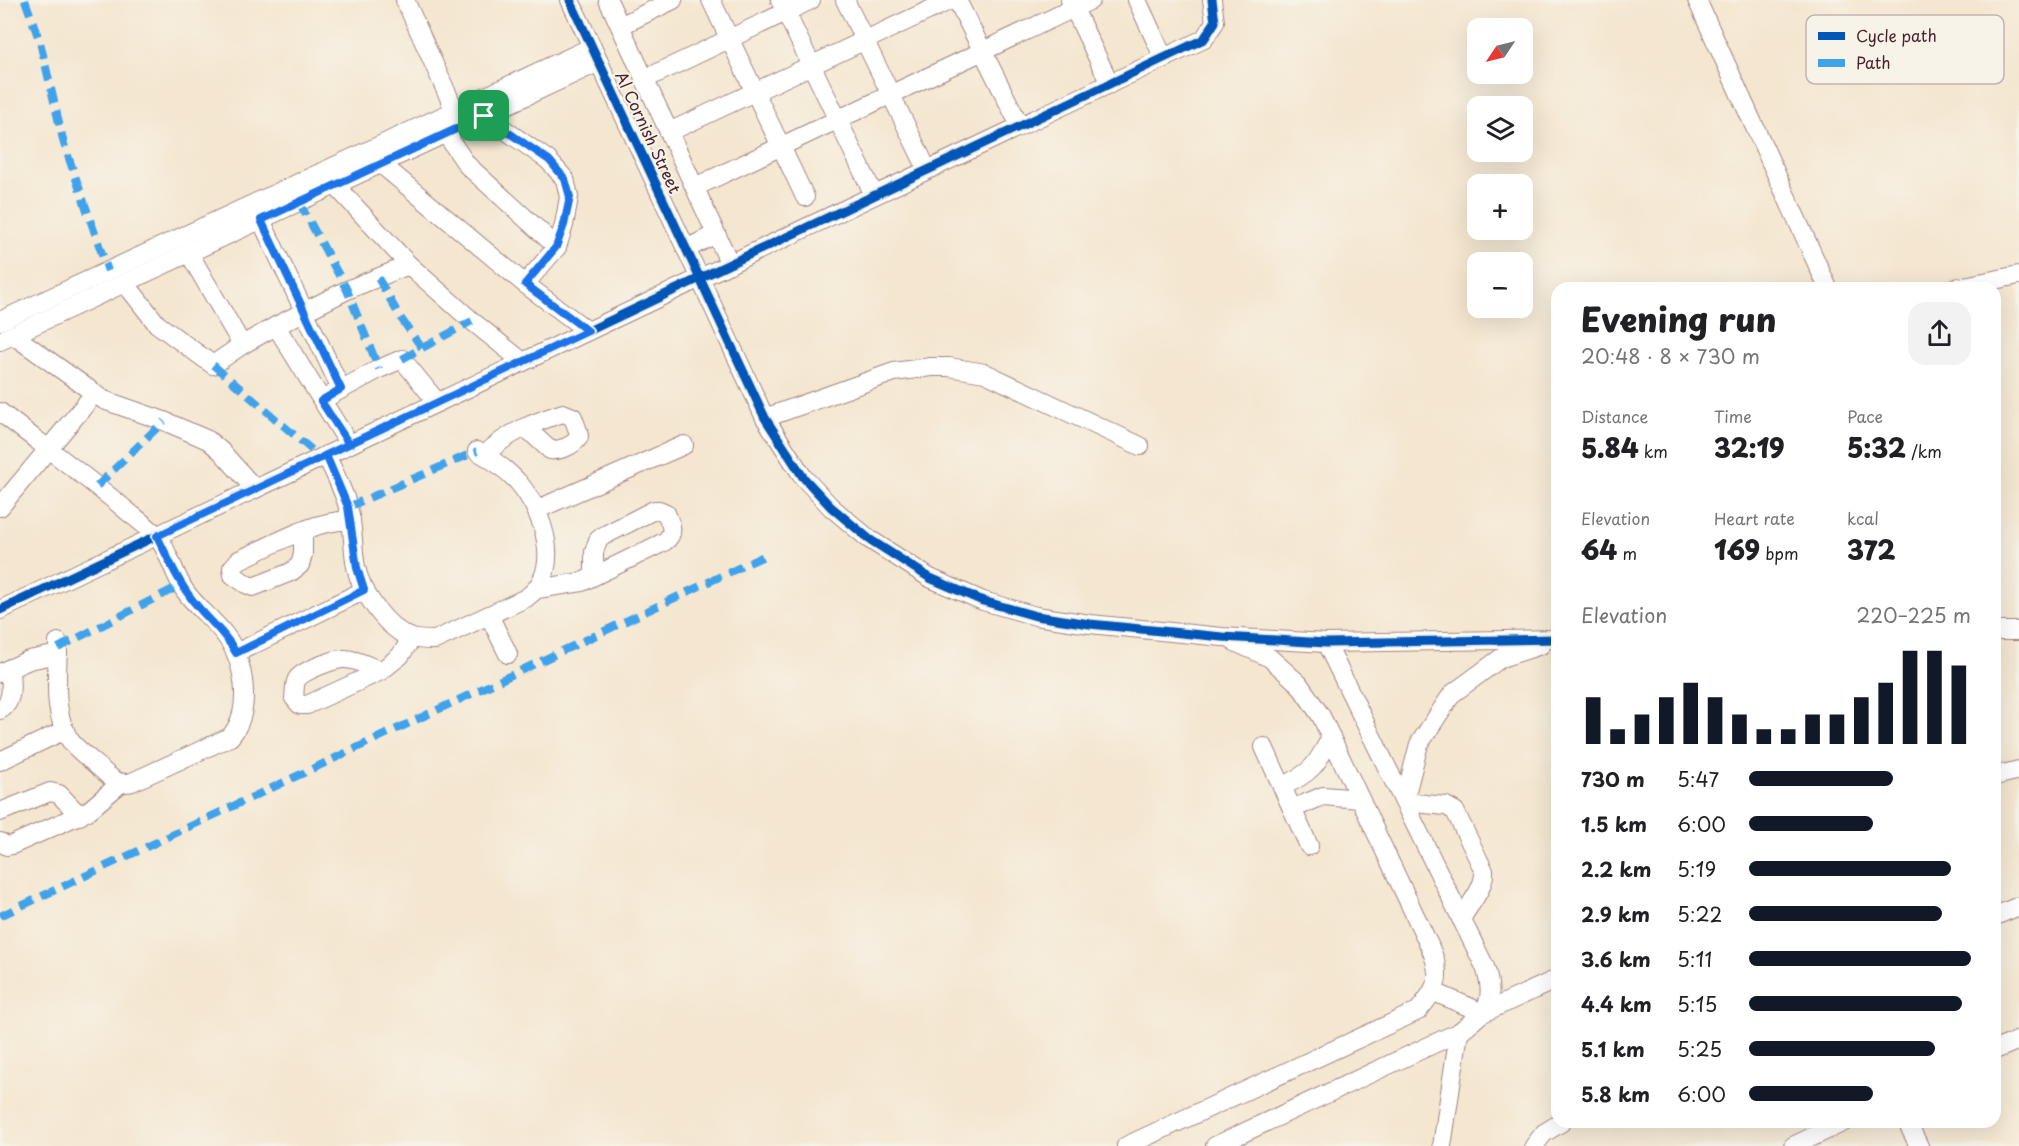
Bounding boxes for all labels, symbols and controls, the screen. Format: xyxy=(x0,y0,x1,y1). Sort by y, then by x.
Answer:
legend xyxy=(1806,15,2004,84)
north arrow xyxy=(1467,18,1533,84)
map controls xyxy=(1467,18,1533,318)
text: Cycle path xyxy=(1856,23,1937,47)
text: Path xyxy=(1856,50,1891,74)
street label: Al Cornish Street xyxy=(610,67,688,197)
pin xyxy=(458,90,509,141)
button: layers xyxy=(1467,96,1533,162)
icon: arrive xyxy=(467,99,500,132)
button: + xyxy=(1467,174,1533,240)
button: − xyxy=(1467,252,1533,318)
text: Evening run xyxy=(1581,293,1776,343)
button: share xyxy=(1908,302,1971,365)
text: 20:48 · 8 × 730 m xyxy=(1581,341,1760,371)
text: Distance xyxy=(1581,404,1648,428)
text: Time xyxy=(1714,404,1752,428)
text: Pace xyxy=(1847,404,1883,428)
text: 5.84 xyxy=(1581,428,1639,467)
text: 32:19 xyxy=(1714,428,1785,467)
text: 5:32 xyxy=(1847,428,1906,467)
text: km xyxy=(1639,439,1668,463)
text: /km xyxy=(1906,439,1942,463)
text: Elevation xyxy=(1581,506,1650,530)
text: Heart rate xyxy=(1714,506,1795,530)
text: kcal xyxy=(1847,506,1879,530)
text: 64 xyxy=(1581,530,1617,569)
text: 169 xyxy=(1714,530,1760,569)
text: 372 xyxy=(1847,530,1895,569)
text: m xyxy=(1617,541,1637,565)
text: bpm xyxy=(1760,541,1799,565)
text: Elevation xyxy=(1581,600,1667,630)
text: 220–225 m xyxy=(1856,600,1971,630)
text: 730 m xyxy=(1581,764,1645,794)
text: 5:47 xyxy=(1677,764,1719,794)
text: 1.5 km xyxy=(1581,809,1647,839)
text: 6:00 xyxy=(1677,809,1726,839)
text: 2.2 km xyxy=(1581,854,1651,884)
text: 5:19 xyxy=(1677,854,1716,884)
text: 2.9 km xyxy=(1581,899,1650,929)
text: 5:22 xyxy=(1677,899,1722,929)
text: 3.6 km xyxy=(1581,944,1651,974)
text: 5:11 xyxy=(1677,944,1712,974)
text: 4.4 km xyxy=(1581,989,1652,1019)
text: 5:15 xyxy=(1677,989,1717,1019)
text: 5.1 km xyxy=(1581,1034,1645,1064)
text: 5:25 xyxy=(1677,1034,1722,1064)
text: 5.8 km xyxy=(1581,1079,1650,1109)
text: 6:00 xyxy=(1677,1079,1726,1109)

